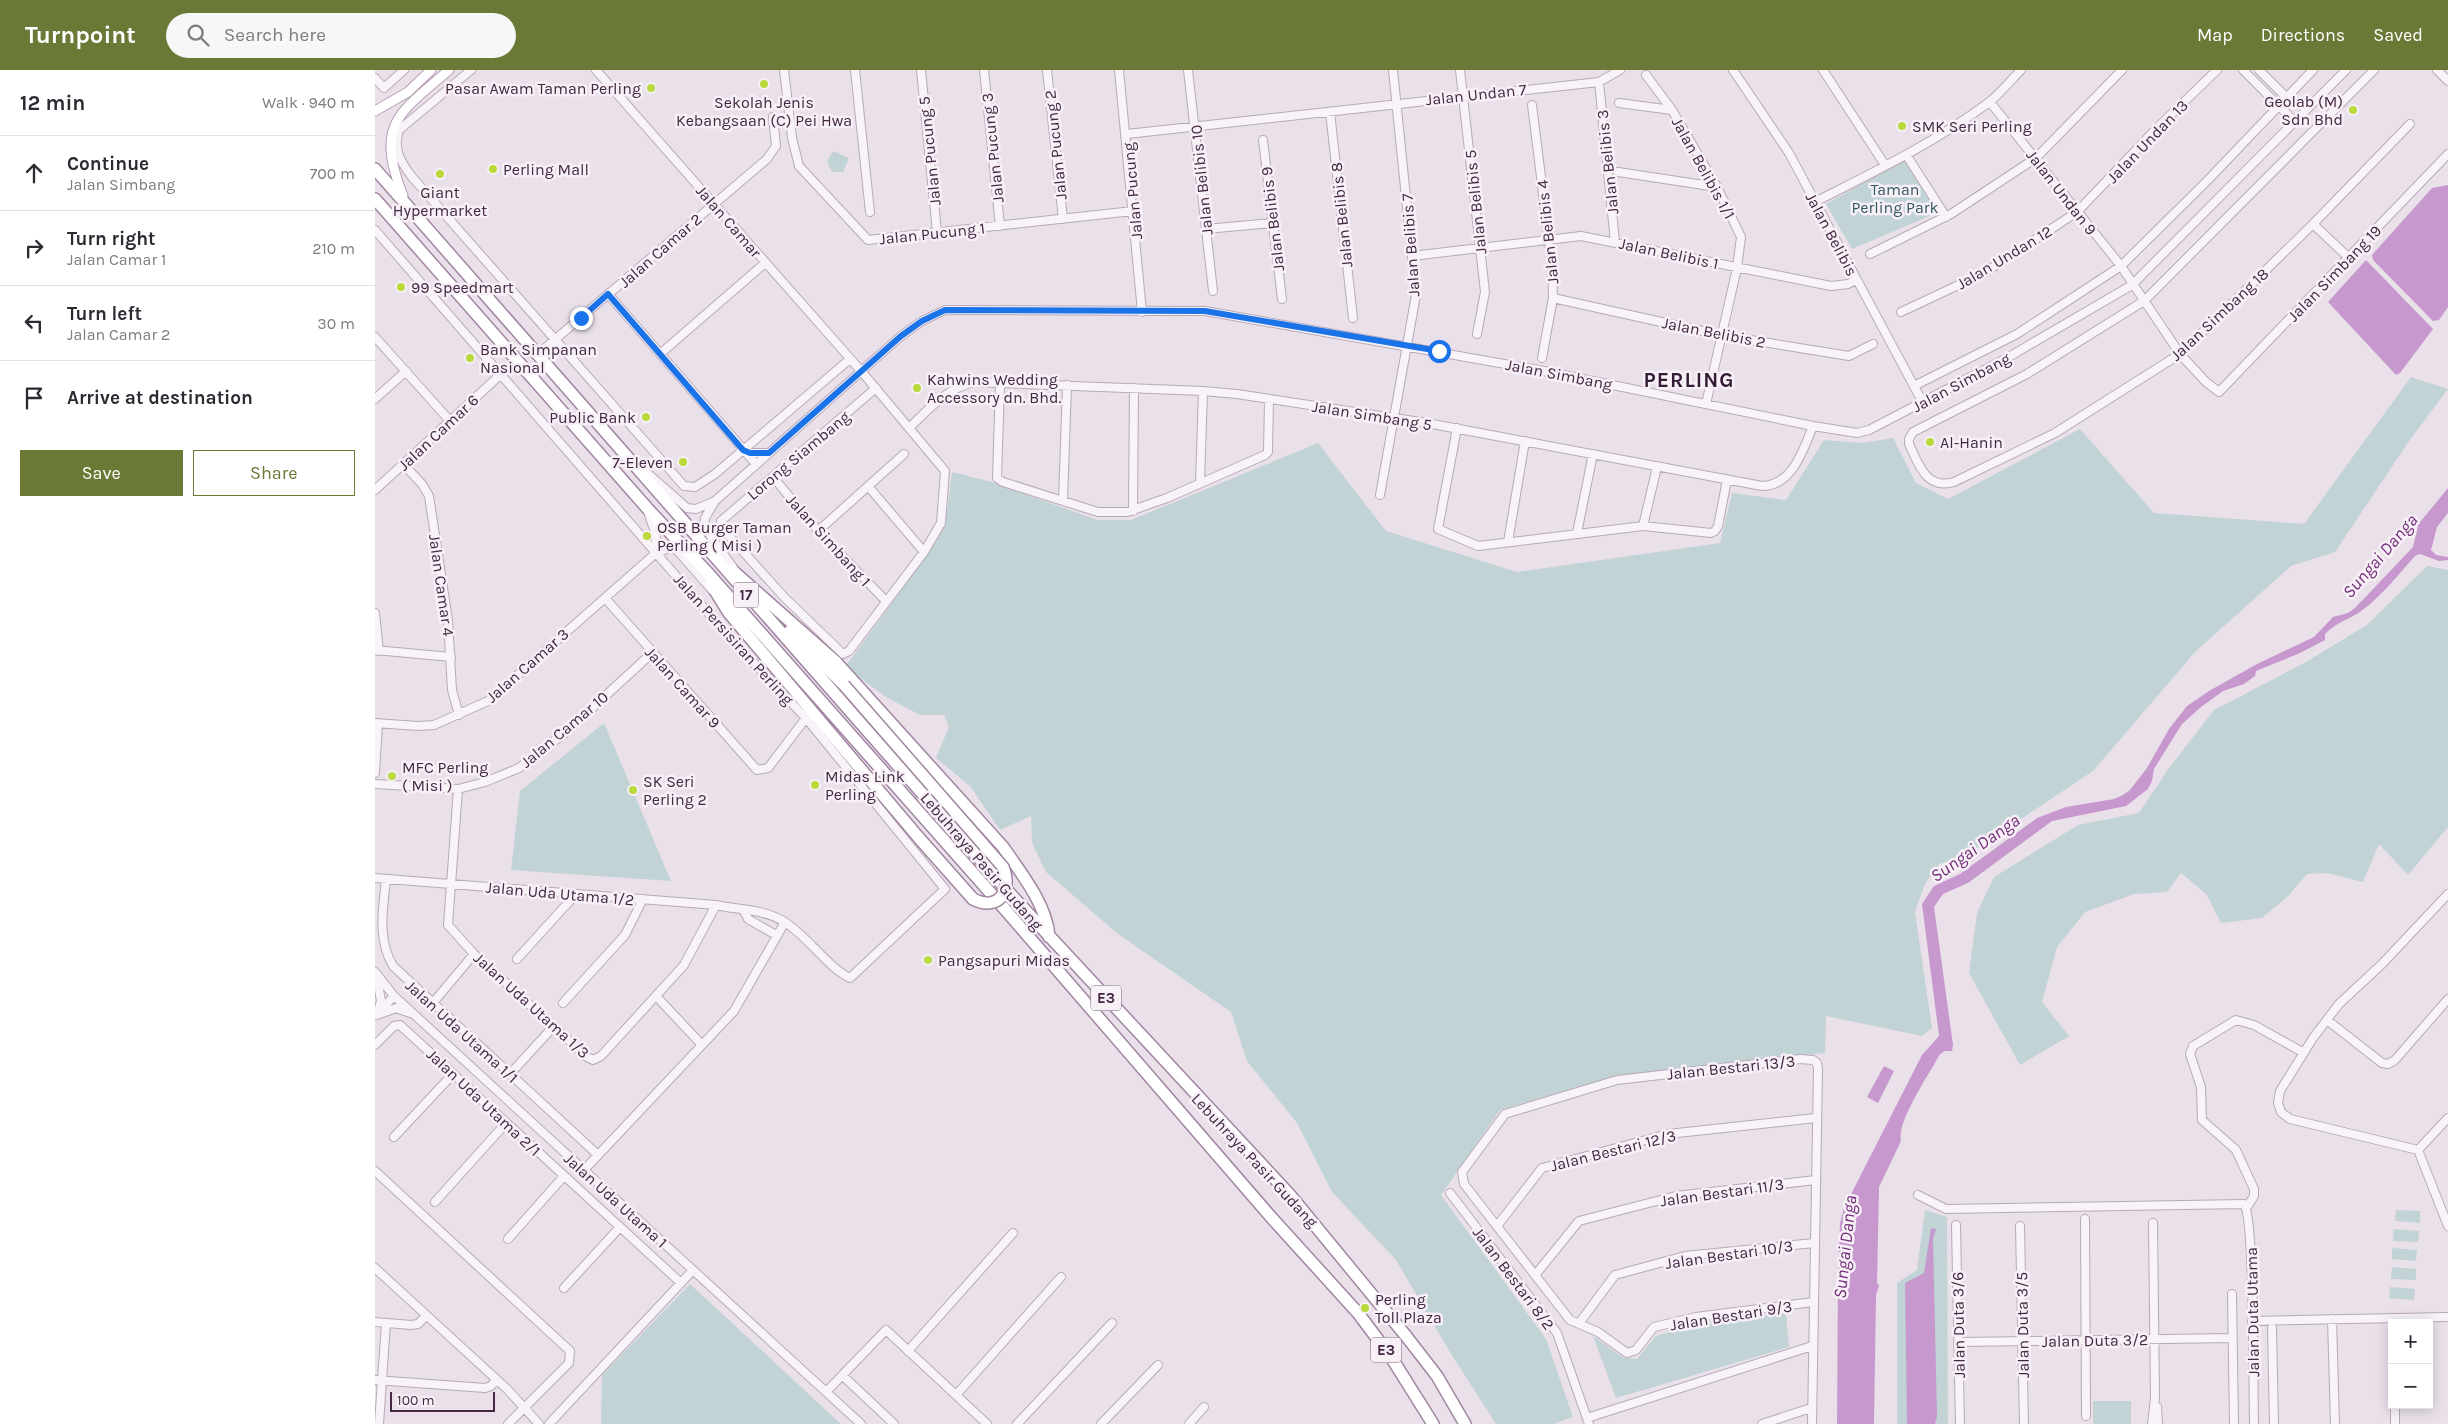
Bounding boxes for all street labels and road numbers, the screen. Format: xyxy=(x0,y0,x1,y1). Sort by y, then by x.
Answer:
street label: Jalan Undan 7 xyxy=(1425,80,1528,109)
street label: Jalan Pucung 2 xyxy=(1040,89,1071,201)
street label: Jalan Pucung 3 xyxy=(977,92,1008,204)
street label: Jalan Pucung 5 xyxy=(914,95,945,207)
street label: Jalan Undan 13 xyxy=(2103,96,2192,187)
street label: Jalan Belibis 3 xyxy=(1593,109,1622,215)
street label: Jalan Belibis 1/1 xyxy=(1668,114,1739,222)
street label: Jalan Belibis 10 xyxy=(1186,124,1217,236)
street label: Jalan Pucung xyxy=(1119,142,1146,240)
street label: Jalan Undan 9 xyxy=(2022,146,2101,239)
street label: Jalan Belibis 5 xyxy=(1461,149,1490,255)
street label: Jalan Belibis 8 xyxy=(1327,161,1356,269)
street label: Jalan Belibis 9 xyxy=(1257,166,1288,272)
street label: Jalan Belibis 4 xyxy=(1533,179,1562,285)
street label: Jalan Camar xyxy=(692,181,766,262)
street label: Jalan Belibis xyxy=(1802,189,1862,279)
street label: Jalan Belibis 7 xyxy=(1397,192,1424,297)
street label: Jalan Camar 2 xyxy=(615,209,706,291)
street label: Jalan Pucung 1 xyxy=(878,218,986,248)
street label: Jalan Undan 12 xyxy=(1953,221,2056,293)
street label: Jalan Simbang 19 xyxy=(2283,221,2385,326)
street label: Jalan Belibis 1 xyxy=(1617,234,1720,273)
street label: Jalan Simbang 18 xyxy=(2166,264,2272,365)
street label: Jalan Belibis 2 xyxy=(1660,313,1767,352)
street label: Jalan Simbang xyxy=(1909,349,2014,416)
street label: Jalan Simbang xyxy=(1504,355,1614,394)
street label: Jalan Camar 6 xyxy=(394,390,483,474)
street label: Jalan Simbang 5 xyxy=(1311,397,1433,434)
street label: Lorong Siambang xyxy=(743,407,854,504)
street label: Jalan Simbang 1 xyxy=(782,490,875,590)
street label: Jalan Camar 4 xyxy=(425,533,458,637)
street label: Jalan Persisiran Perling xyxy=(670,570,798,709)
road number: 17 xyxy=(733,582,759,608)
street label: Jalan Camar 3 xyxy=(482,624,573,706)
street label: Jalan Camar 9 xyxy=(641,643,724,732)
street label: Jalan Camar 10 xyxy=(517,687,612,772)
street label: Lebuhraya Pasir Gudang xyxy=(917,788,1047,934)
street label: Jalan Uda Utama 1/2 xyxy=(485,878,635,909)
street label: Jalan Uda Utama 1/3 xyxy=(470,948,593,1062)
street label: Jalan Uda Utama 1/1 xyxy=(401,976,522,1087)
road number: E3 xyxy=(1091,986,1121,1010)
street label: Jalan Uda Utama 2/1 xyxy=(423,1045,545,1160)
street label: Jalan Bestari 13/3 xyxy=(1666,1051,1796,1084)
street label: Lebuhraya Pasir Gudang xyxy=(1187,1089,1322,1231)
street label: Jalan Bestari 12/3 xyxy=(1548,1126,1678,1175)
street label: Jalan Uda Utama 1 xyxy=(560,1149,671,1252)
street label: Jalan Bestari 11/3 xyxy=(1659,1174,1785,1211)
street label: Jalan Bestari 8/2 xyxy=(1469,1223,1558,1333)
street label: Jalan Bestari 10/3 xyxy=(1664,1236,1794,1273)
street label: Jalan Duta Utama xyxy=(2242,1247,2263,1377)
street label: Jalan Duta 3/6 xyxy=(1948,1272,1969,1378)
street label: Jalan Duta 3/5 xyxy=(2012,1272,2033,1378)
street label: Jalan Bestari 9/3 xyxy=(1669,1296,1794,1335)
street label: Jalan Duta 3/2 xyxy=(2042,1330,2148,1351)
road number: E3 xyxy=(1371,1338,1401,1362)

